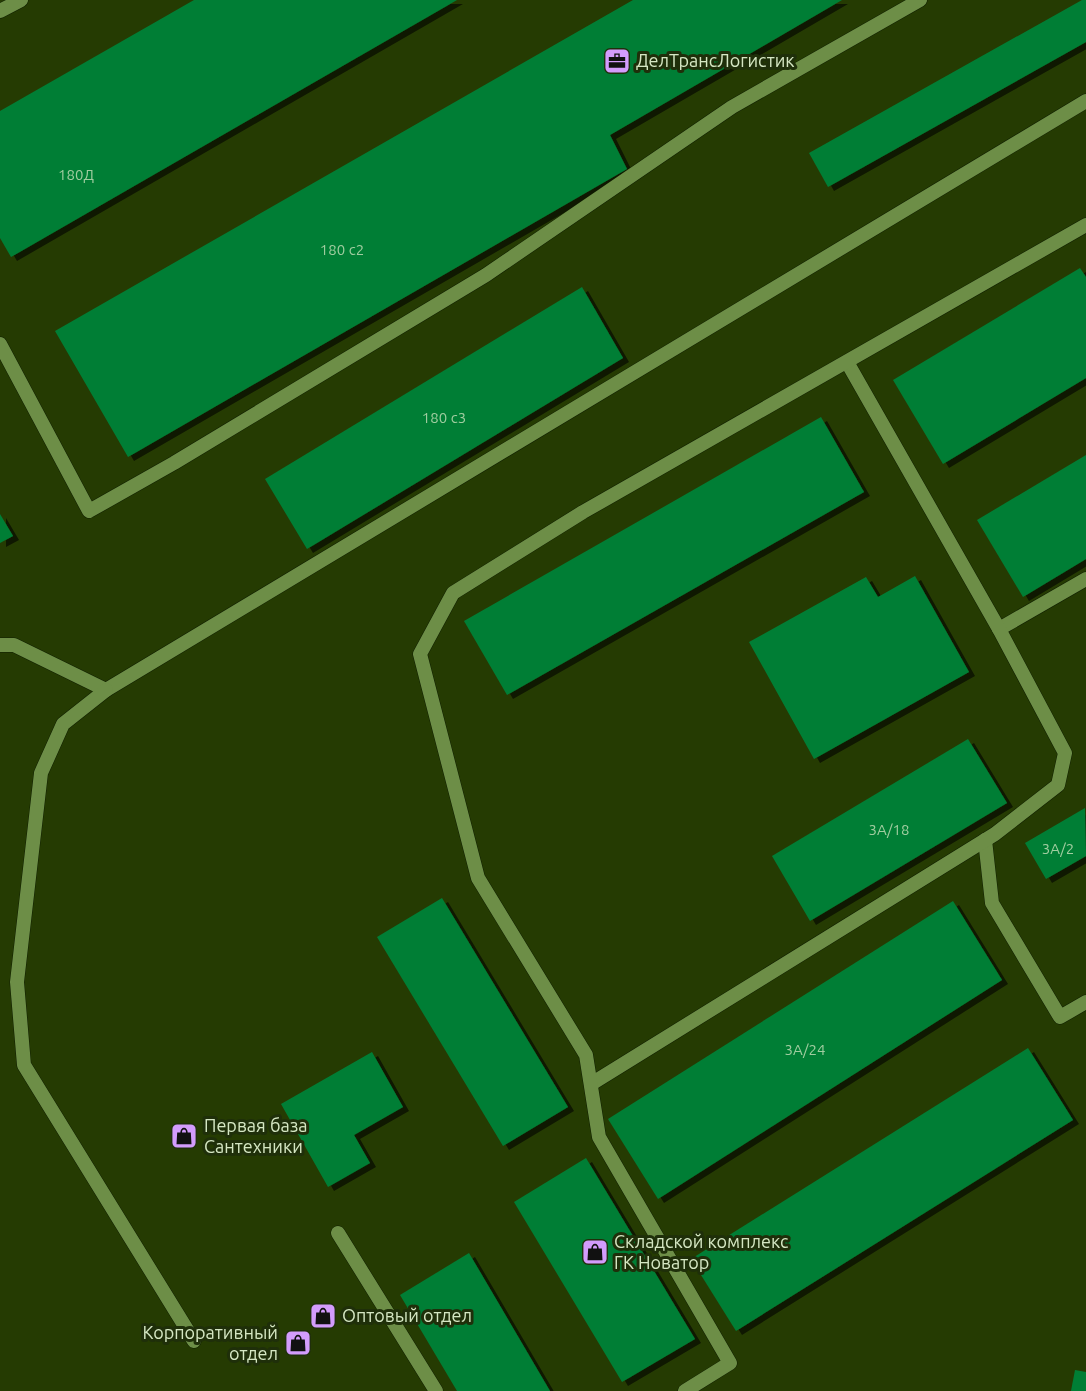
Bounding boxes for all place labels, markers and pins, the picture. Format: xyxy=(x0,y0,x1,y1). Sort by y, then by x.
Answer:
office icon: ДелТрансЛогистик xyxy=(602,46,632,76)
place label: ДелТрансЛогистик xyxy=(636,50,795,70)
place label: Первая база Сантехники xyxy=(204,1115,308,1156)
shop icon: Первая база Сантехники xyxy=(169,1121,199,1151)
place label: Складской комплекс ГК Новатор xyxy=(614,1231,788,1272)
shop icon: Складской комплекс ГК Новатор xyxy=(580,1237,610,1267)
shop icon: Оптовый отдел xyxy=(308,1301,338,1331)
place label: Оптовый отдел xyxy=(342,1305,472,1325)
place label: Корпоративный отдел xyxy=(142,1322,278,1363)
shop icon: Корпоративный отдел xyxy=(283,1328,313,1358)

